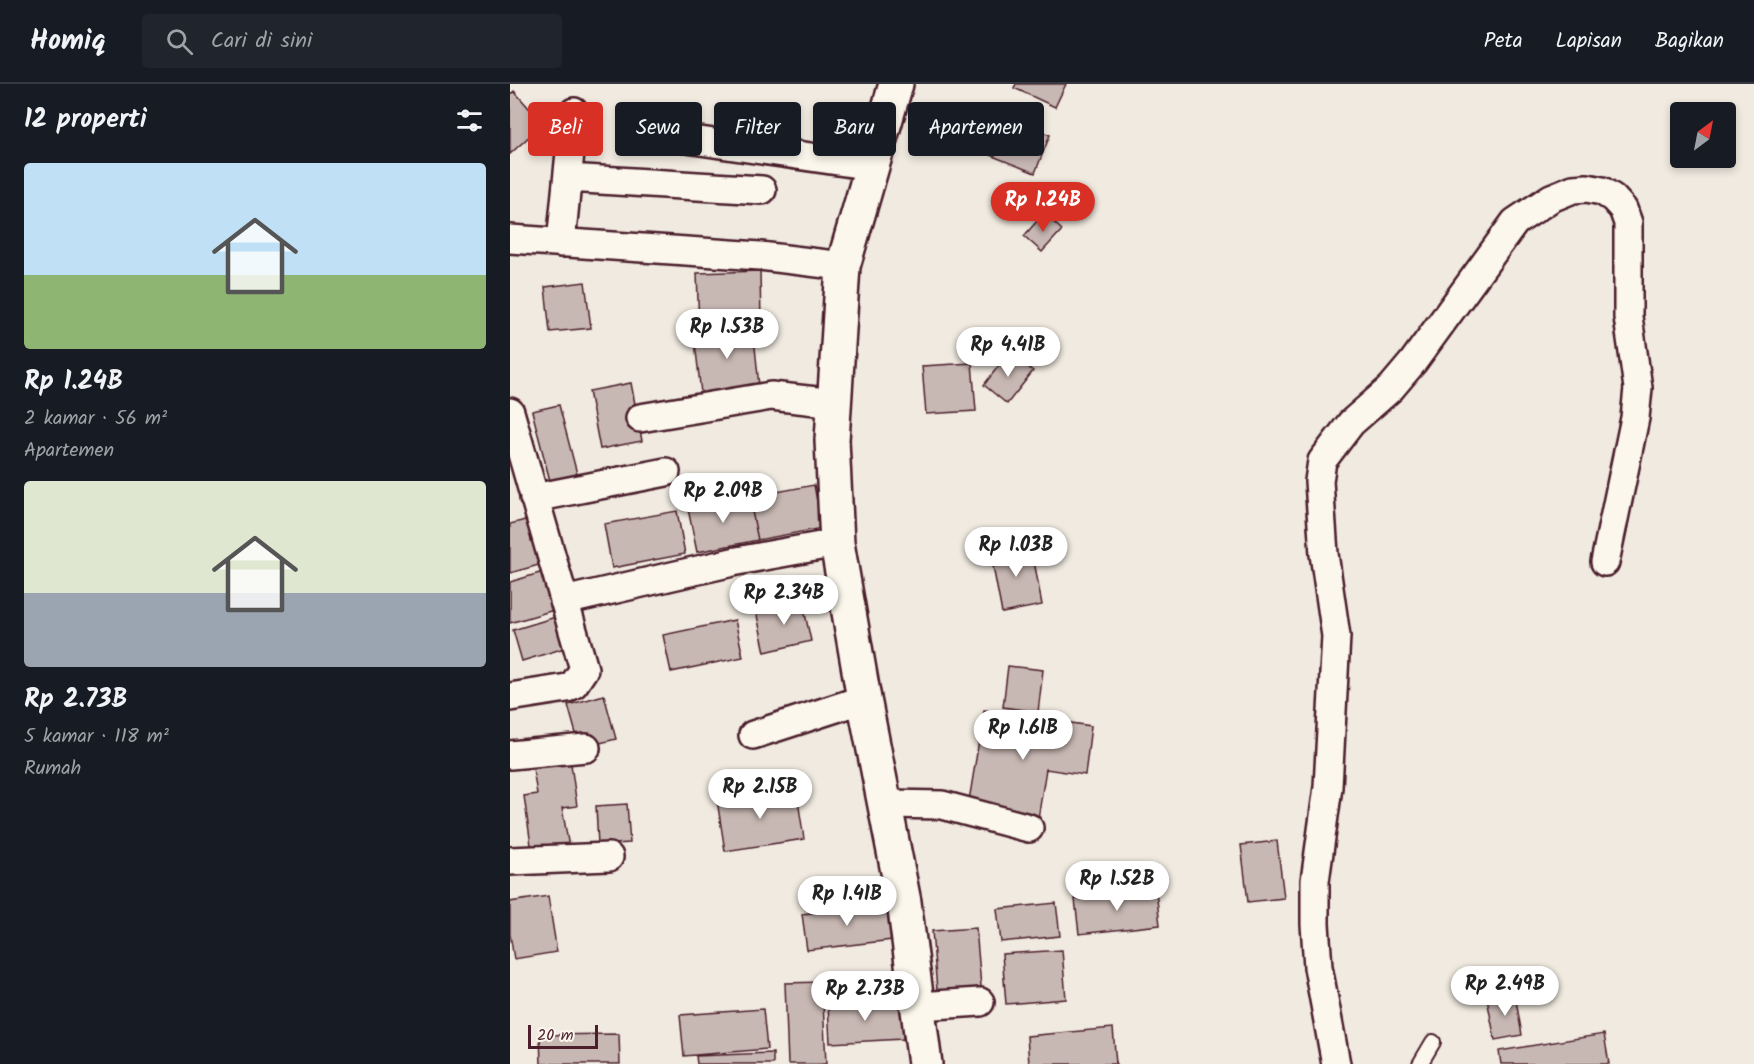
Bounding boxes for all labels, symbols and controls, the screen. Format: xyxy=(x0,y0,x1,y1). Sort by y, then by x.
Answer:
search box xyxy=(142,14,562,68)
text: Homiq xyxy=(30,19,106,64)
text: Cari di sini xyxy=(211,24,312,59)
icon: search xyxy=(163,25,196,58)
text: Peta xyxy=(1484,25,1523,58)
text: Lapisan xyxy=(1556,25,1622,58)
text: Bagikan xyxy=(1655,25,1724,58)
text: 12 properti xyxy=(24,99,147,141)
chip: Beli xyxy=(528,102,603,156)
chip: Sewa xyxy=(615,102,702,156)
chip: Filter xyxy=(714,102,801,156)
chip: Baru xyxy=(813,102,896,156)
chip: Apartemen xyxy=(908,102,1044,156)
north arrow xyxy=(1670,102,1736,168)
map controls xyxy=(1670,102,1736,168)
icon: filters xyxy=(453,104,486,137)
pin: Rp 1.24B xyxy=(981,182,1105,233)
text: Rp 1.24B xyxy=(1005,185,1081,217)
icon: home xyxy=(201,202,309,310)
pin: Rp 1.53B xyxy=(665,309,789,360)
text: Rp 1.53B xyxy=(690,312,764,344)
pin: Rp 4.41B xyxy=(946,327,1070,378)
text: Rp 4.41B xyxy=(970,330,1046,362)
text: Rp 1.24B xyxy=(24,361,123,403)
text: 2 kamar · 56 m² xyxy=(24,403,167,435)
text: Apartemen xyxy=(24,435,114,467)
pin: Rp 2.09B xyxy=(661,473,785,524)
text: Rp 2.09B xyxy=(683,476,763,508)
icon: home xyxy=(201,520,309,628)
pin: Rp 1.03B xyxy=(954,527,1078,578)
text: Rp 1.03B xyxy=(979,530,1053,562)
pin: Rp 2.34B xyxy=(722,575,846,626)
text: Rp 2.34B xyxy=(743,578,825,610)
text: Rp 2.73B xyxy=(24,679,128,721)
pin: Rp 1.61B xyxy=(961,710,1085,761)
text: Rp 1.61B xyxy=(988,713,1058,745)
text: 5 kamar · 118 m² xyxy=(24,721,169,753)
text: Rumah xyxy=(24,753,81,785)
pin: Rp 2.15B xyxy=(698,769,822,820)
text: Rp 2.15B xyxy=(722,772,798,804)
pin: Rp 1.52B xyxy=(1055,861,1179,912)
text: Rp 1.52B xyxy=(1079,864,1155,896)
pin: Rp 1.41B xyxy=(785,876,909,927)
text: Rp 1.41B xyxy=(812,879,882,911)
pin: Rp 2.49B xyxy=(1443,966,1567,1017)
text: Rp 2.49B xyxy=(1465,969,1545,1001)
pin: Rp 2.73B xyxy=(803,971,927,1022)
text: Rp 2.73B xyxy=(825,974,905,1006)
scale bar xyxy=(528,1022,598,1050)
text: 20 m xyxy=(537,1023,573,1048)

